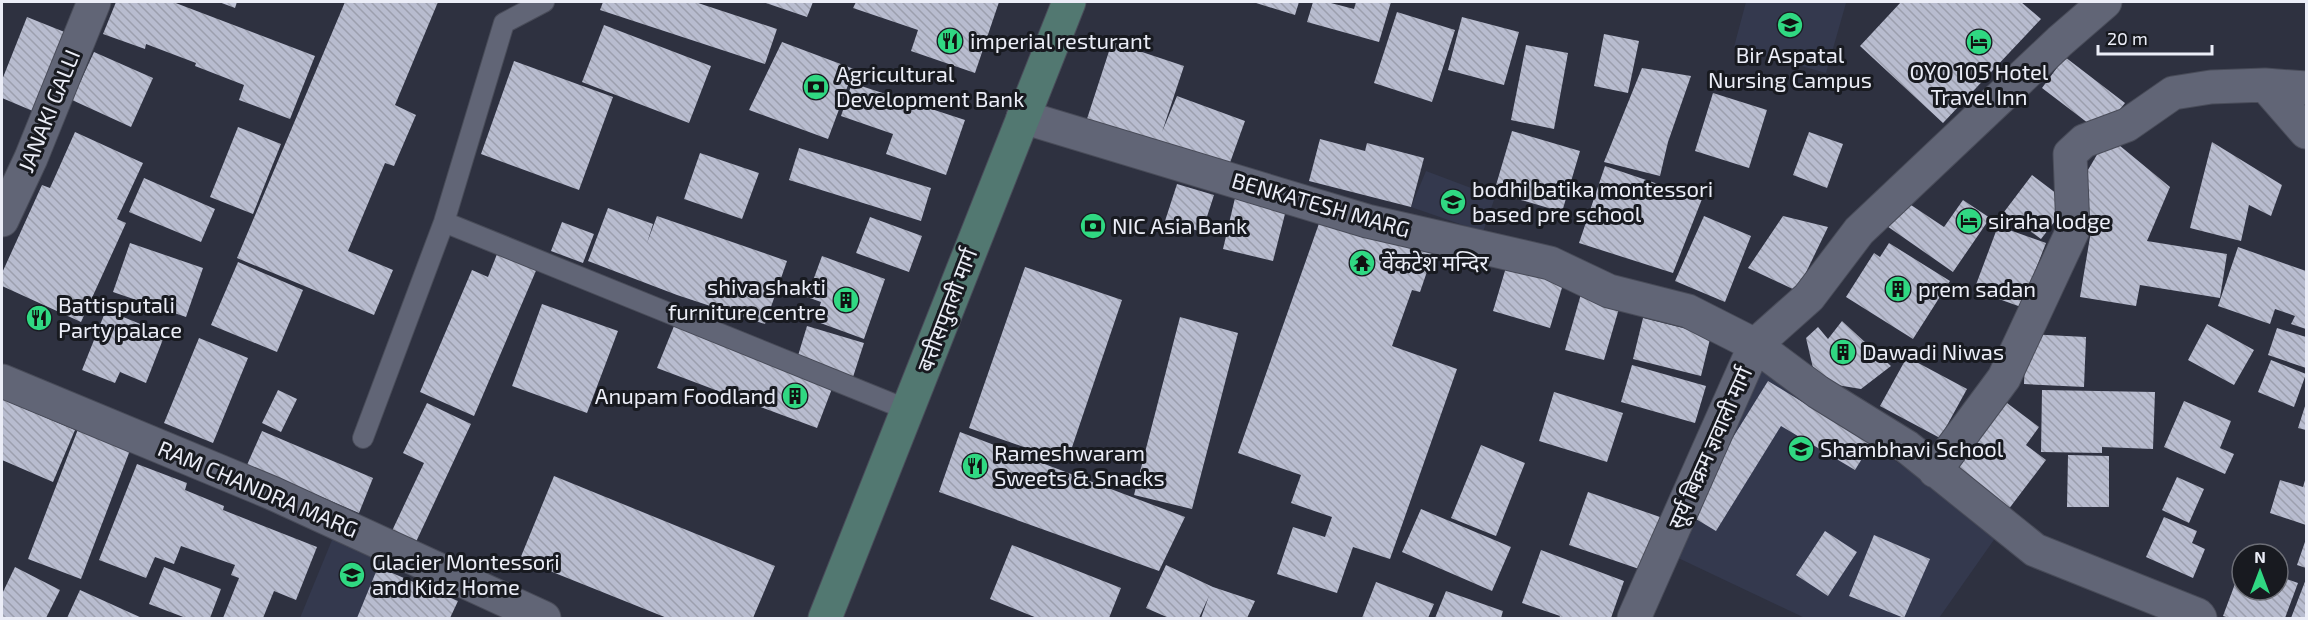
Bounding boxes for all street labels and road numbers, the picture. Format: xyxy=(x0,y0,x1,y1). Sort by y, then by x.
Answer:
street label: JANAKI GALLI xyxy=(12,46,84,176)
street label: BENKATESH MARG xyxy=(1229,166,1413,242)
street label: बत्तीसपुतली मार्ग xyxy=(911,243,985,376)
street label: सूर्य बिक्रम ज्ञवाली मार्ग xyxy=(1662,362,1760,534)
street label: RAM CHANDRA MARG xyxy=(155,434,362,542)

